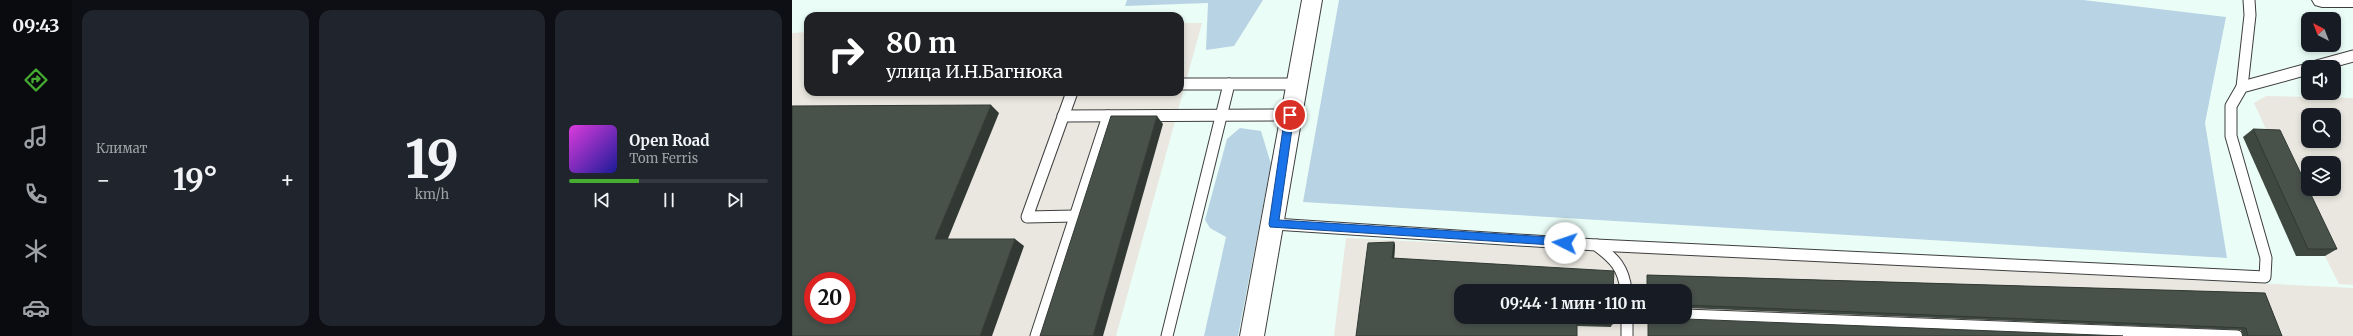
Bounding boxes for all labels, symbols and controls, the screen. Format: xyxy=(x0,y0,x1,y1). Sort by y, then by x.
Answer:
north arrow xyxy=(2301,12,2341,52)
map controls xyxy=(2301,12,2341,196)
text: 09:43 xyxy=(12,14,60,37)
text: 80 m xyxy=(886,25,957,61)
icon: right xyxy=(820,28,872,80)
text: улица И.Н.Багнюка xyxy=(886,60,1063,83)
button: sound xyxy=(2301,60,2341,100)
icon: directions xyxy=(22,66,50,94)
pin xyxy=(1273,98,1307,132)
icon: arrive xyxy=(1279,104,1301,126)
button: search xyxy=(2301,108,2341,148)
icon: music xyxy=(22,123,50,151)
text: 19 xyxy=(405,127,459,192)
text: Open Road xyxy=(629,131,709,150)
text: Климат xyxy=(96,140,147,157)
text: Tom Ferris xyxy=(629,150,698,167)
button: layers xyxy=(2301,156,2341,196)
text: 19° xyxy=(173,160,218,198)
text: − xyxy=(96,166,111,194)
text: + xyxy=(280,166,295,194)
icon: phone xyxy=(22,180,50,208)
text: km/h xyxy=(415,186,449,203)
icon: previous xyxy=(591,189,613,211)
icon: pause xyxy=(658,189,680,211)
icon: next xyxy=(724,189,746,211)
position arrow xyxy=(1544,222,1586,264)
icon: climate xyxy=(22,237,50,265)
speed limit sign: 20 xyxy=(804,272,856,324)
icon: car xyxy=(22,294,50,322)
text: 09:44 · 1 мин · 110 m xyxy=(1500,294,1646,313)

